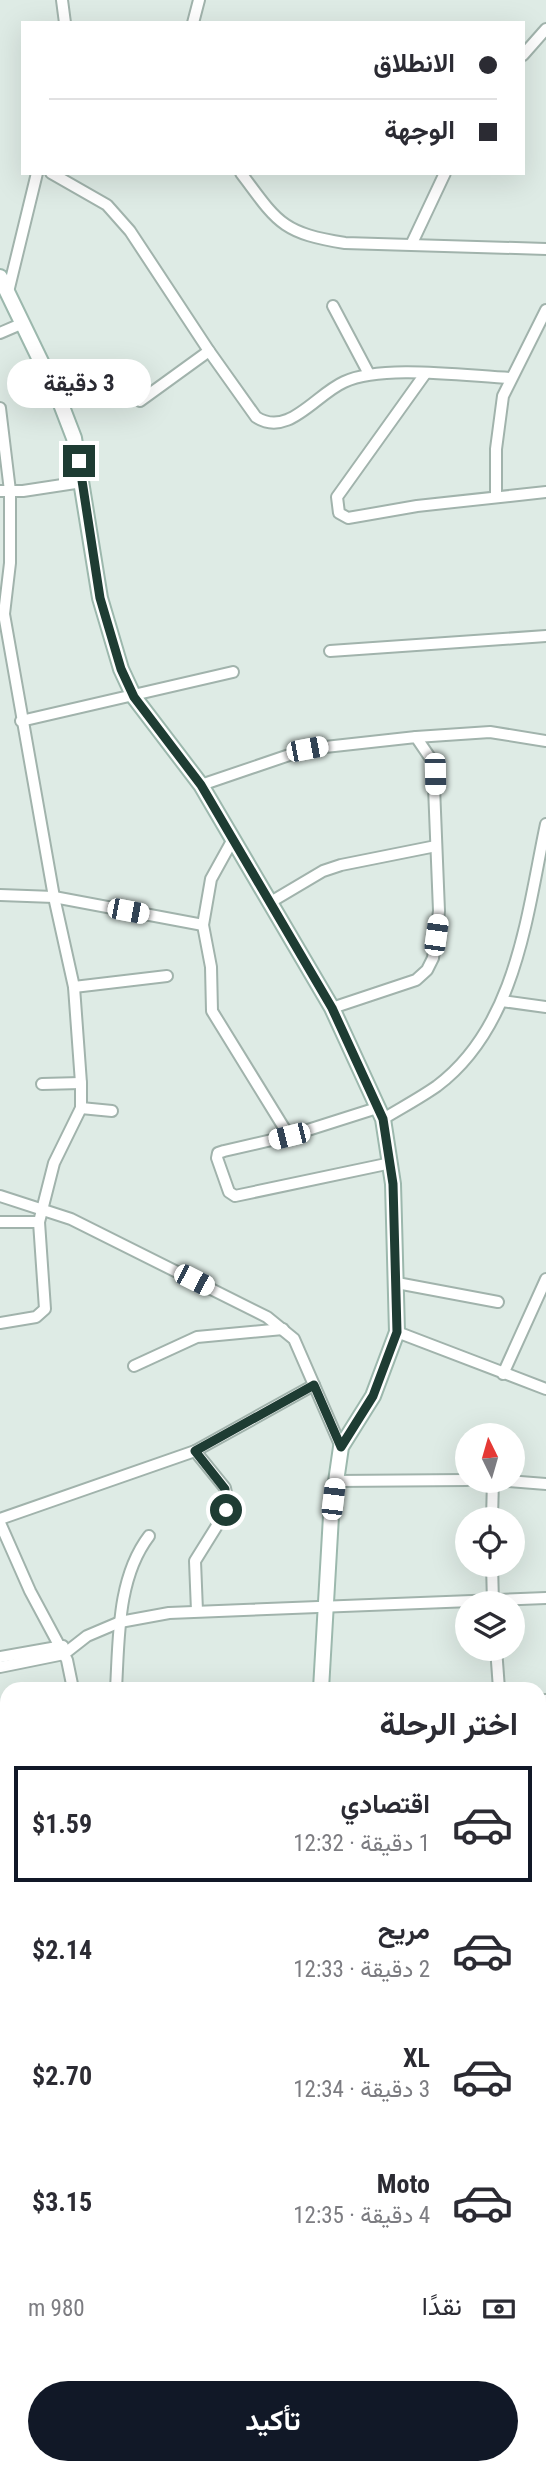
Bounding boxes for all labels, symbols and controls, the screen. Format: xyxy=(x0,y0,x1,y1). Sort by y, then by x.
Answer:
text: الانطلاق xyxy=(373,48,455,78)
text: الوجهة xyxy=(384,115,455,145)
callout: 3 دقيقة xyxy=(7,360,151,408)
text: 3 دقيقة xyxy=(43,370,115,397)
route end xyxy=(63,445,95,477)
car xyxy=(285,735,330,763)
car xyxy=(425,753,446,795)
car xyxy=(106,897,151,925)
car xyxy=(423,913,450,957)
car xyxy=(267,1121,312,1151)
car xyxy=(171,1261,218,1299)
north arrow xyxy=(455,1423,525,1493)
map controls xyxy=(455,1423,525,1661)
car xyxy=(321,1477,346,1521)
route start xyxy=(210,1494,242,1526)
button: locate xyxy=(455,1507,525,1577)
button: layers xyxy=(455,1591,525,1661)
text: اختر الرحلة xyxy=(379,1705,518,1743)
text: اقتصادي xyxy=(341,1789,430,1819)
icon: car xyxy=(451,1793,514,1856)
text: $1.59 xyxy=(32,1809,92,1839)
text: 1 دقيقة · 12:32 xyxy=(293,1830,430,1857)
text: مريح xyxy=(378,1915,430,1945)
icon: car xyxy=(451,1919,514,1982)
text: $2.14 xyxy=(32,1935,92,1965)
text: 2 دقيقة · 12:33 xyxy=(293,1956,430,1983)
text: XL xyxy=(403,2043,430,2073)
icon: car xyxy=(451,2045,514,2108)
text: $2.70 xyxy=(32,2061,92,2091)
text: 3 دقيقة · 12:34 xyxy=(293,2076,430,2103)
text: Moto xyxy=(377,2169,430,2199)
icon: car xyxy=(451,2171,514,2234)
text: $3.15 xyxy=(32,2187,92,2217)
text: 4 دقيقة · 12:35 xyxy=(293,2202,430,2229)
icon: cash xyxy=(480,2290,518,2328)
text: نقدًا xyxy=(422,2291,462,2321)
text: 980 m xyxy=(28,2295,85,2322)
button: تأكيد xyxy=(28,2381,518,2461)

